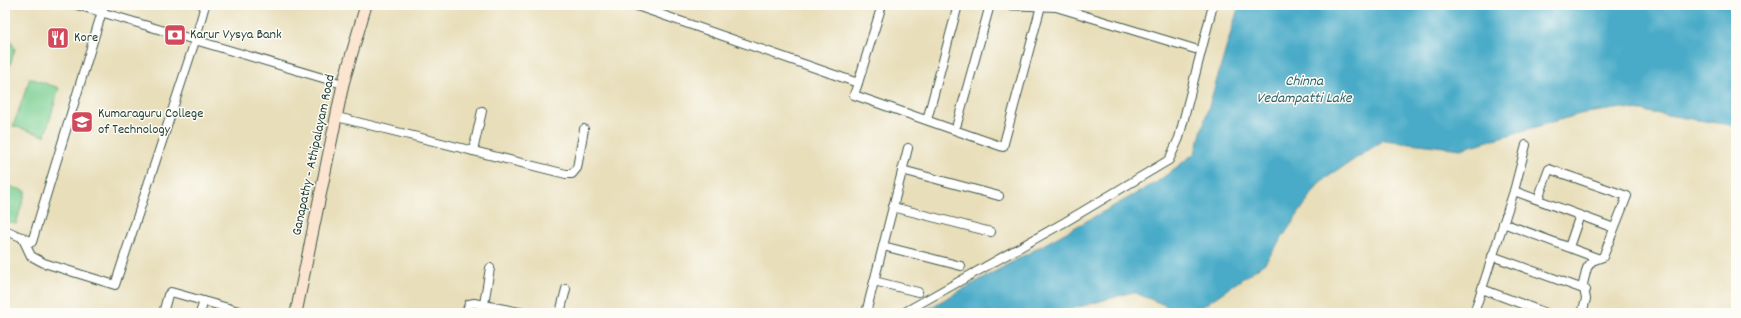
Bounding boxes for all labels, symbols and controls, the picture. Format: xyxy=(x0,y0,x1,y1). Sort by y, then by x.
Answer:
bank icon: Karur Vysya Bank xyxy=(162,22,188,48)
restaurant icon: Kore xyxy=(45,25,71,51)
place label: Karur Vysya Bank xyxy=(190,25,282,45)
place label: Kore xyxy=(74,28,98,48)
water label: Chinna Vedampatti Lake xyxy=(1256,71,1353,110)
street label: Ganapathy - Athipalayam Road xyxy=(287,73,341,237)
place label: Kumaraguru College of Technology xyxy=(98,104,203,140)
school or university icon: Kumaraguru College of Technology xyxy=(69,109,95,135)

